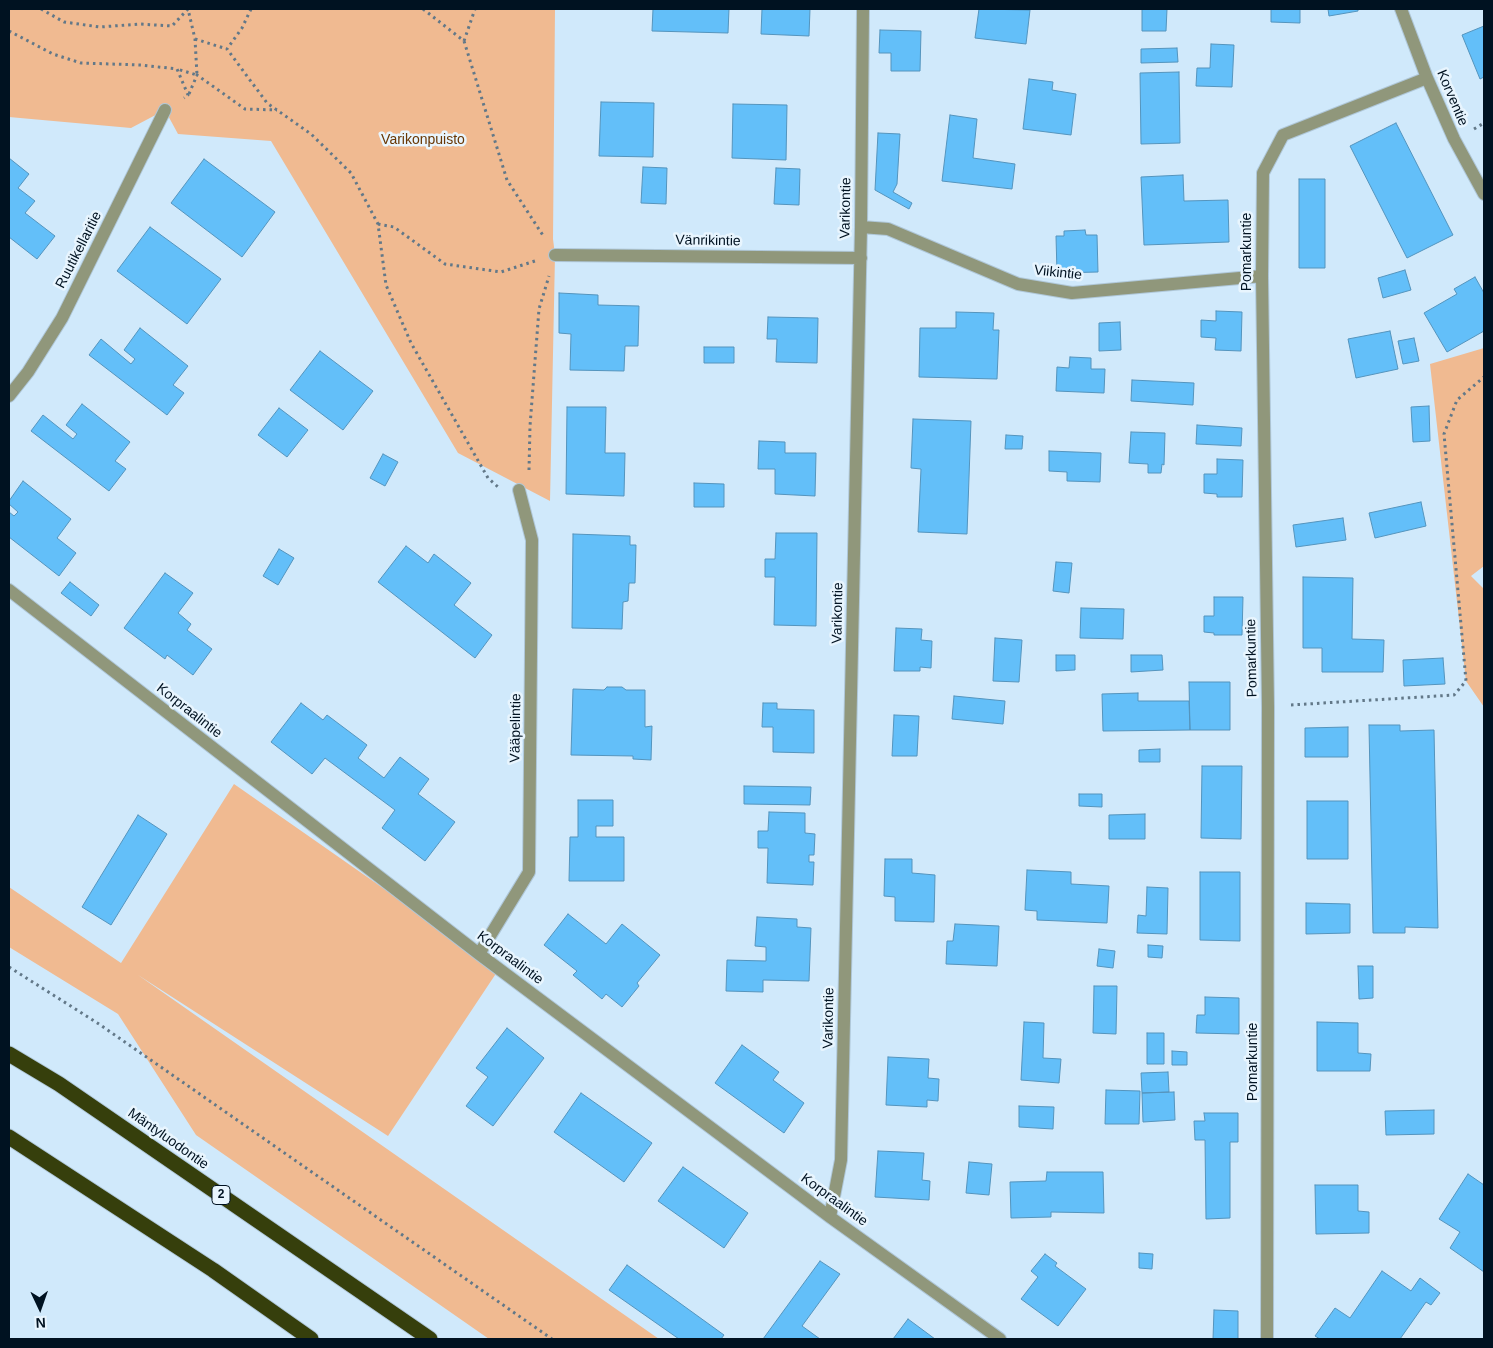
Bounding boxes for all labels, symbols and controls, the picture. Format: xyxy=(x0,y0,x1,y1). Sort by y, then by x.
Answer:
street label: Korventie xyxy=(1433,67,1471,129)
park label: Varikonpuisto xyxy=(381,132,465,148)
street label: Varikontie xyxy=(837,177,855,239)
street label: Ruutikellaritie xyxy=(52,209,106,291)
street label: Pomarkuntie xyxy=(1239,213,1255,291)
street label: Vänrikintie xyxy=(675,232,741,250)
street label: Viikintie xyxy=(1033,262,1083,284)
street label: Varikontie xyxy=(829,582,847,644)
street label: Pomarkuntie xyxy=(1243,619,1261,697)
street label: Korpraalintie xyxy=(153,680,225,742)
street label: Vääpelintie xyxy=(507,693,525,763)
street label: Korpraalintie xyxy=(474,928,546,988)
street label: Varikontie xyxy=(820,987,838,1049)
street label: Pomarkuntie xyxy=(1245,1023,1261,1101)
street label: Mäntyluodontie xyxy=(124,1105,212,1173)
street label: Korpraalintie xyxy=(797,1170,871,1230)
road number: 2 xyxy=(212,1186,230,1204)
north arrow xyxy=(15,1283,65,1333)
text: N xyxy=(35,1315,46,1331)

